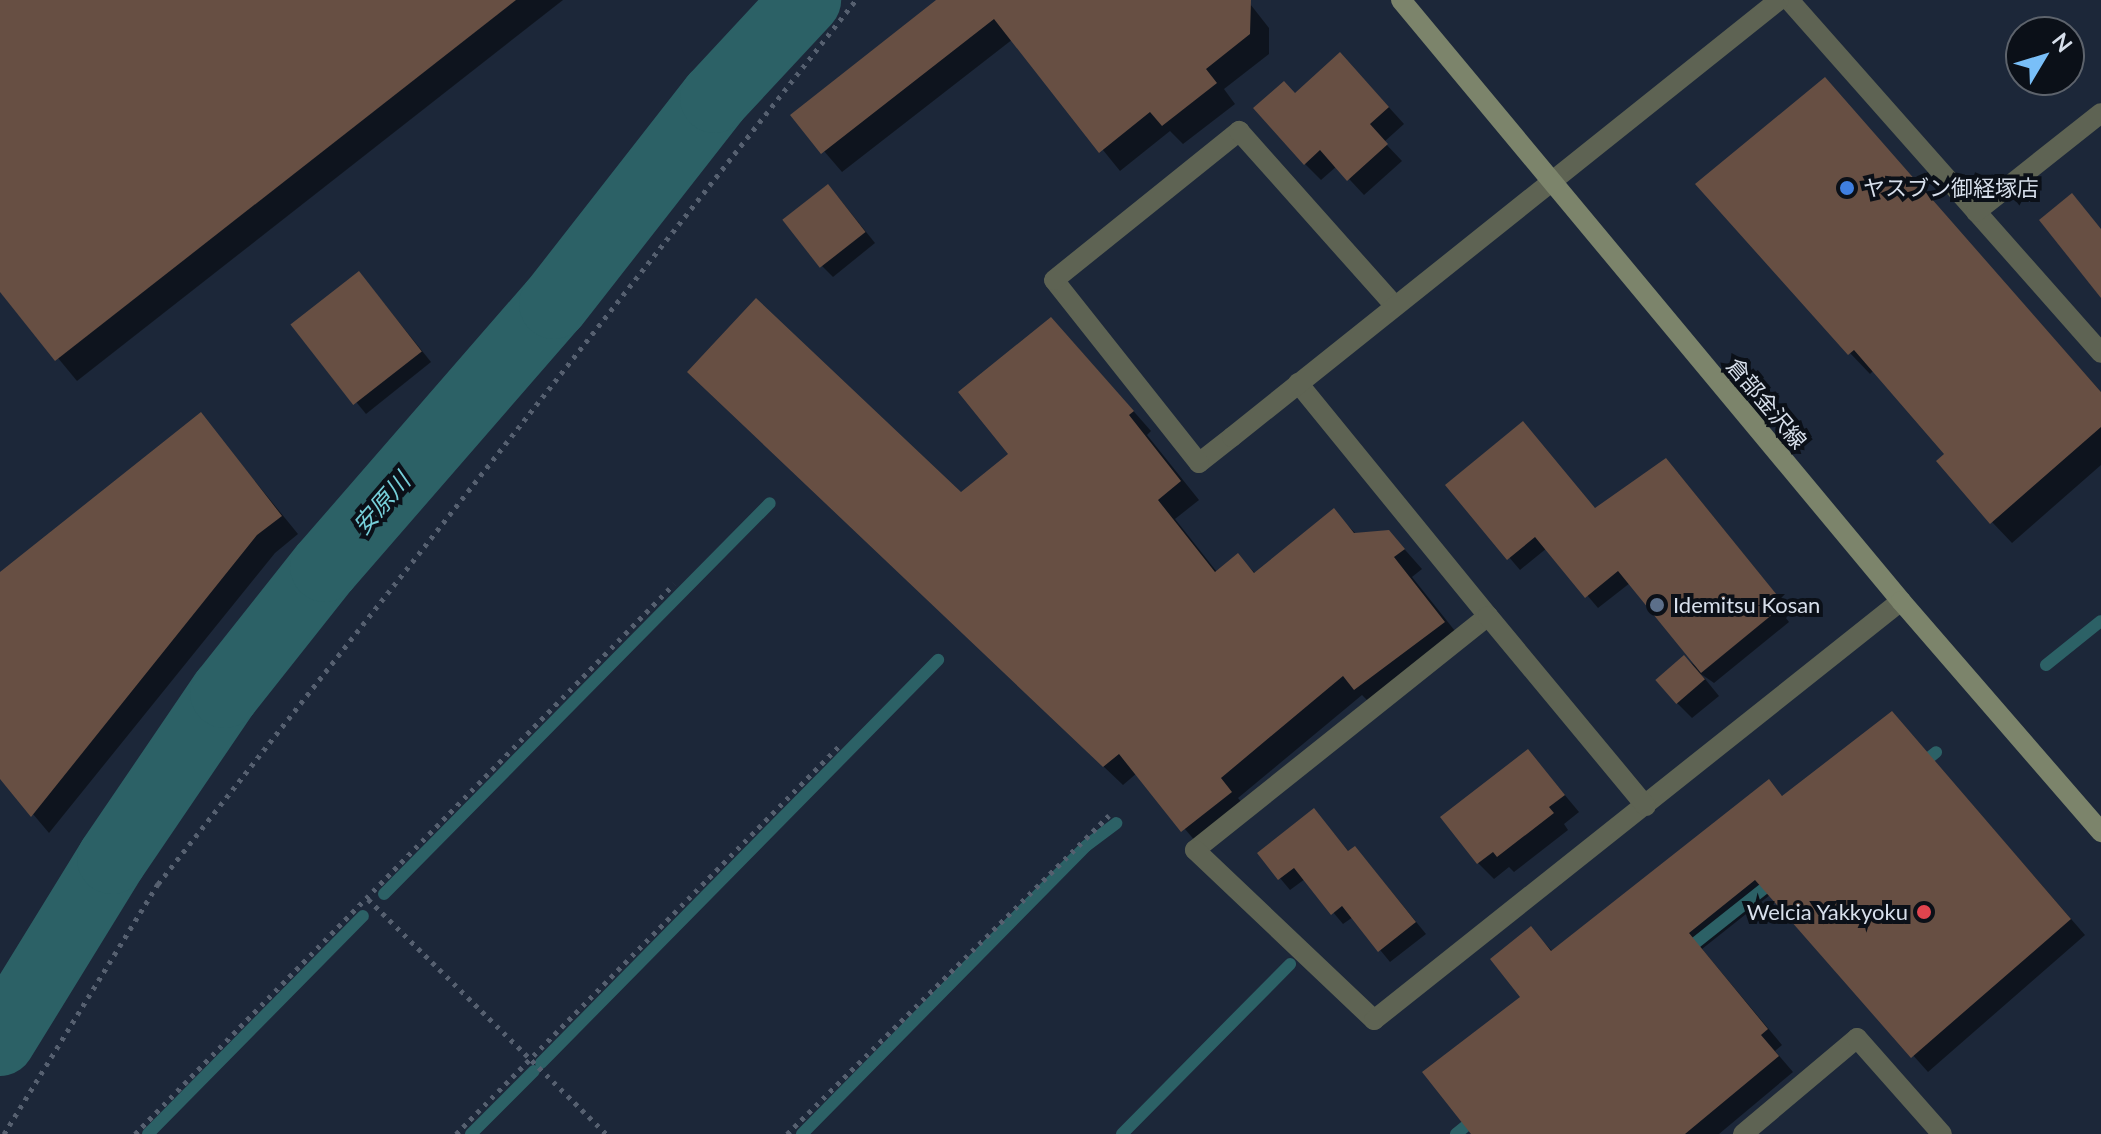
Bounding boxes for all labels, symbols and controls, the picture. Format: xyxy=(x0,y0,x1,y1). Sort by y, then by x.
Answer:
north arrow xyxy=(2005,16,2085,96)
text: N xyxy=(2047,27,2079,57)
place label: ヤスブン御経塚店 xyxy=(1863,175,2039,201)
marker: ヤスブン御経塚店 xyxy=(1838,179,1856,197)
street label: 倉部金沢線 xyxy=(1722,352,1812,454)
water label: 安原川 xyxy=(347,466,415,540)
place label: Idemitsu Kosan xyxy=(1673,592,1820,618)
marker: Idemitsu Kosan xyxy=(1648,596,1666,614)
place label: Welcia Yakkyoku xyxy=(1746,899,1908,925)
marker: Welcia Yakkyoku xyxy=(1915,903,1933,921)

